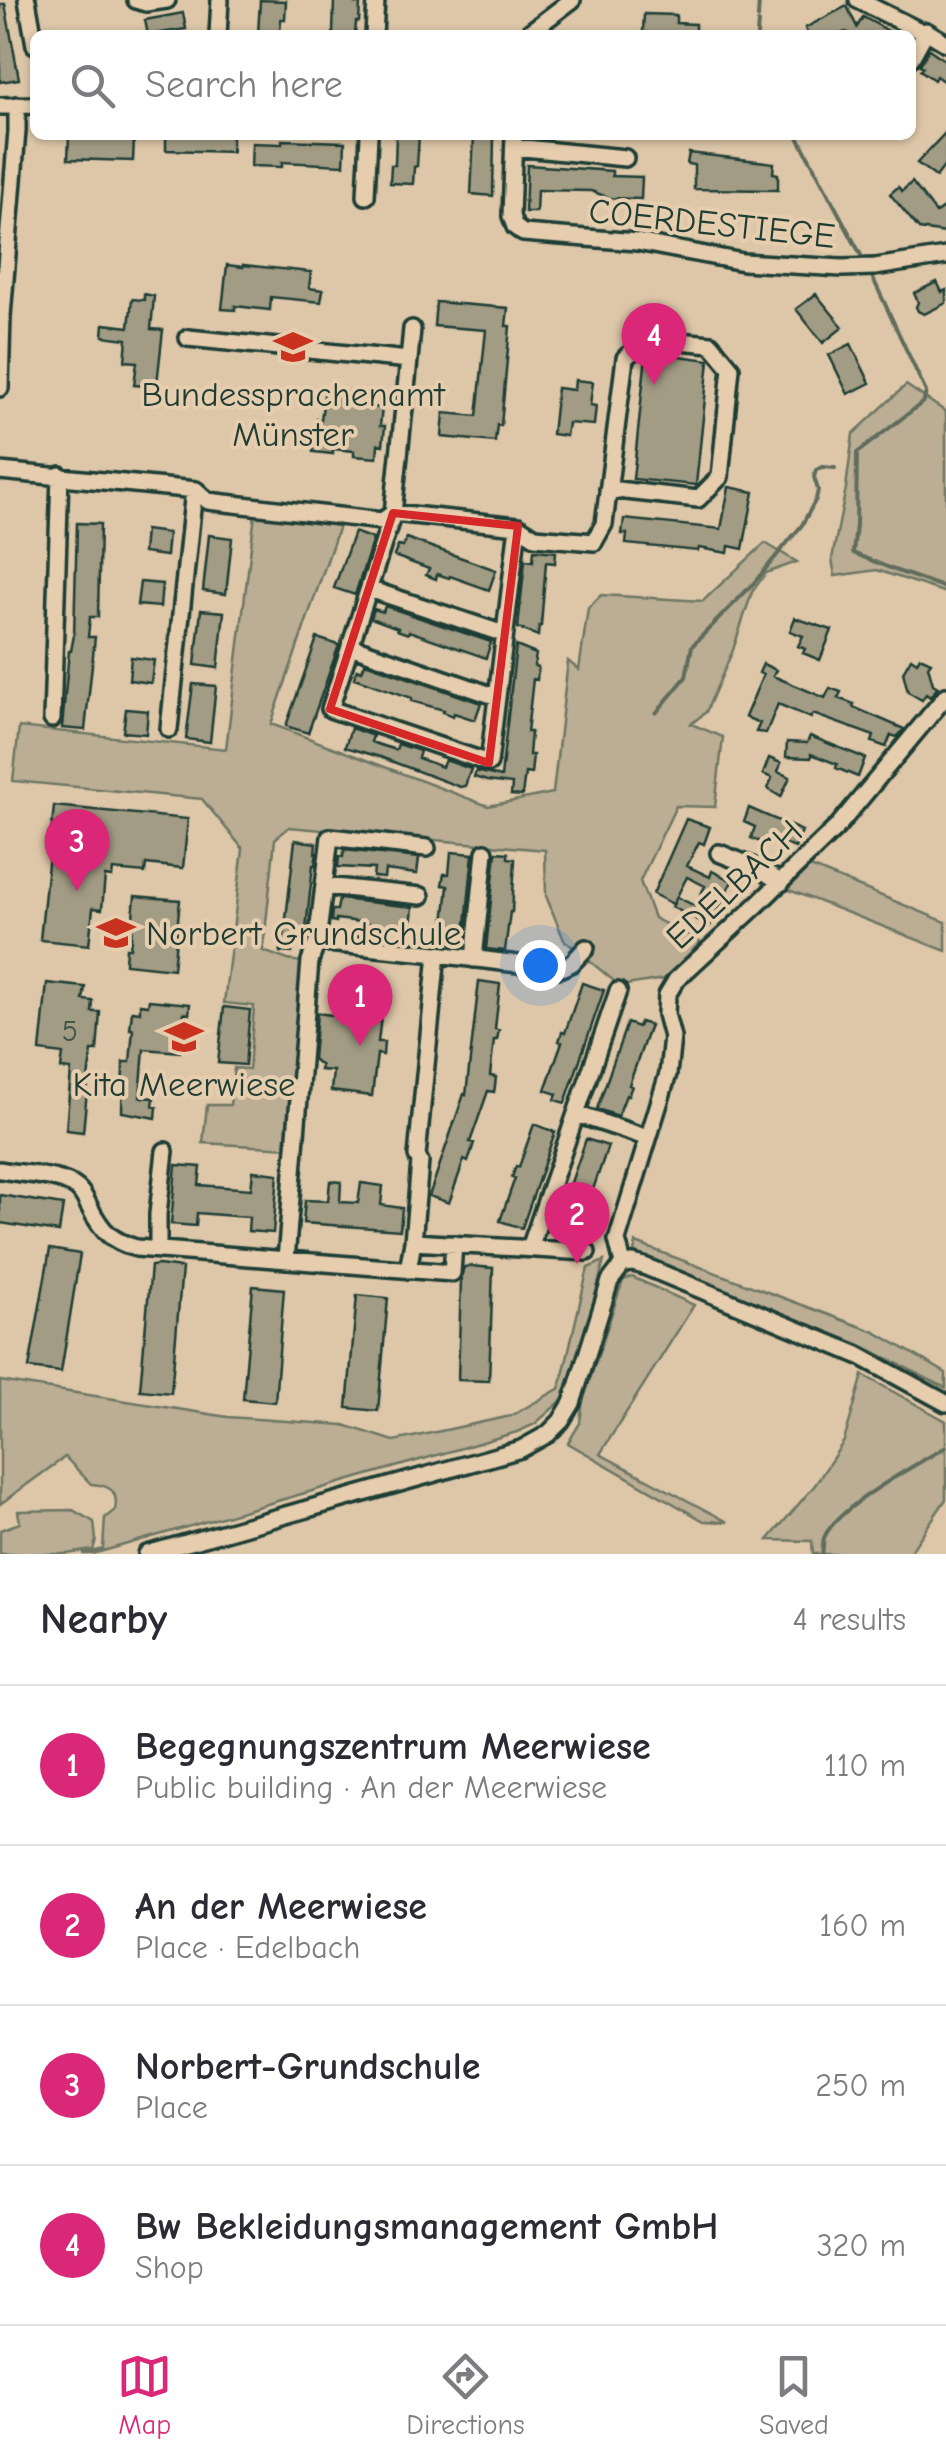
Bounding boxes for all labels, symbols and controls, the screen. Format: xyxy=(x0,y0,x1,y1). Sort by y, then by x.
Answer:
search box xyxy=(30,30,916,140)
icon: search xyxy=(65,58,120,113)
text: Search here xyxy=(145,63,343,107)
street label: COERDESTIEGE xyxy=(587,190,837,257)
pin: 4 xyxy=(622,302,686,385)
school or university icon: Bundessprachenamt Münster xyxy=(272,326,314,368)
place label: Bundessprachenamt Münster xyxy=(141,374,446,455)
pin: 3 xyxy=(44,808,110,891)
street label: EDELBACH xyxy=(658,811,811,957)
school or university icon: Norbert Grundschule xyxy=(95,912,137,954)
place label: Norbert Grundschule xyxy=(146,913,461,954)
your location xyxy=(515,940,566,991)
pin: 1 xyxy=(328,964,392,1046)
house number: 5 xyxy=(62,1014,78,1049)
school or university icon: Kita Meerwiese xyxy=(163,1016,205,1058)
place label: Kita Meerwiese xyxy=(73,1064,296,1105)
pin: 2 xyxy=(544,1182,610,1264)
text: Nearby xyxy=(40,1595,167,1644)
text: 4 results xyxy=(793,1601,906,1638)
text: Begegnungszentrum Meerwiese xyxy=(135,1725,651,1769)
text: 1 xyxy=(66,1747,79,1784)
text: 110 m xyxy=(824,1747,906,1784)
text: Public building · An der Meerwiese xyxy=(135,1769,607,1806)
text: An der Meerwiese xyxy=(135,1885,427,1929)
text: 2 xyxy=(65,1907,80,1944)
text: 160 m xyxy=(819,1907,906,1944)
text: Place · Edelbach xyxy=(135,1929,360,1966)
text: Norbert-Grundschule xyxy=(135,2045,480,2089)
text: 3 xyxy=(65,2067,80,2104)
text: 250 m xyxy=(815,2067,906,2104)
text: Place xyxy=(135,2089,208,2126)
text: Bw Bekleidungsmanagement GmbH xyxy=(135,2205,718,2249)
text: 4 xyxy=(65,2227,80,2264)
text: 320 m xyxy=(816,2227,906,2264)
text: Shop xyxy=(135,2249,204,2286)
tab: Map xyxy=(117,2349,172,2441)
tab: Directions xyxy=(406,2349,525,2441)
tab: Saved xyxy=(759,2349,829,2441)

